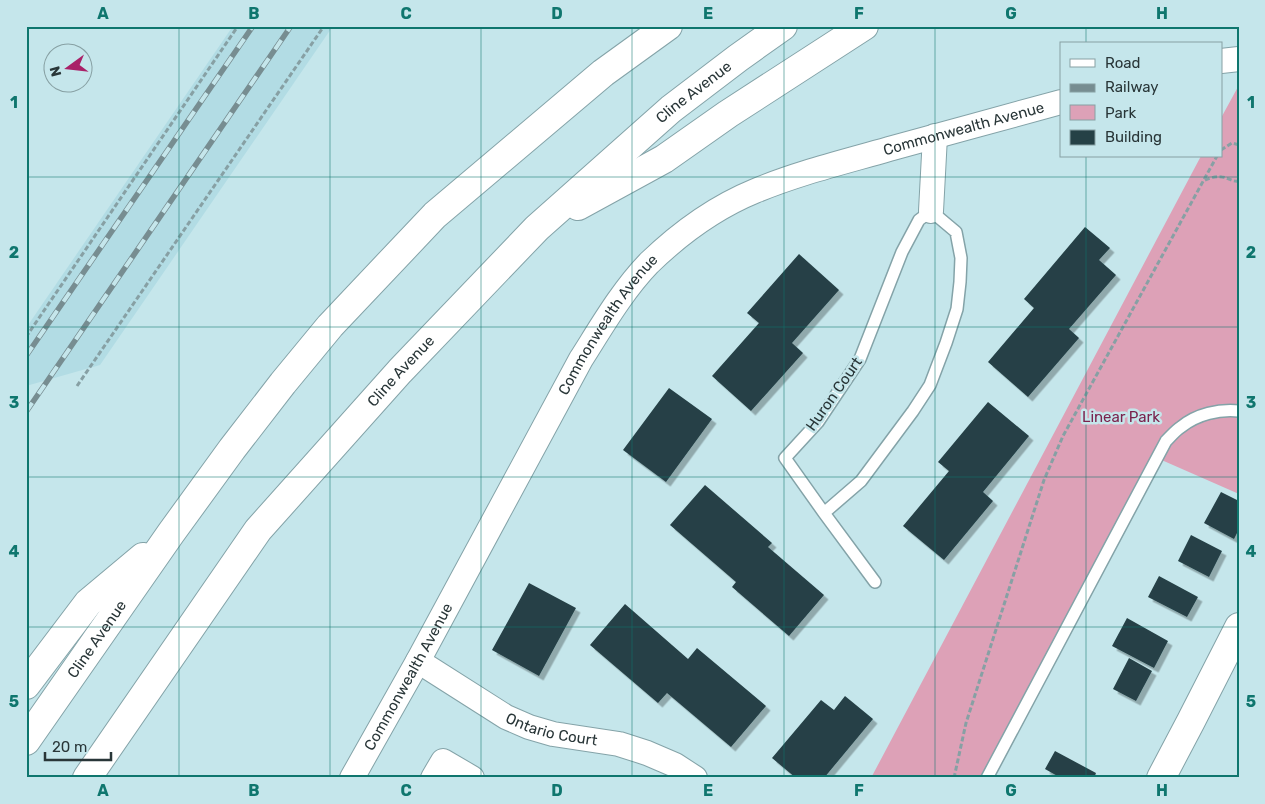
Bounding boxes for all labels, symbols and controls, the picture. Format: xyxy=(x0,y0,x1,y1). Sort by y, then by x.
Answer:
text: A xyxy=(97,4,109,23)
text: B xyxy=(248,4,260,23)
text: C xyxy=(400,4,412,23)
text: D xyxy=(551,4,563,23)
text: E xyxy=(703,4,713,23)
text: F xyxy=(854,4,864,23)
text: G xyxy=(1005,4,1017,23)
text: H xyxy=(1156,4,1168,23)
north arrow xyxy=(42,42,92,92)
legend xyxy=(1060,42,1222,158)
text: Road xyxy=(1105,54,1141,72)
street label: Cline Avenue xyxy=(652,57,735,127)
text: N xyxy=(46,64,65,78)
text: Railway xyxy=(1105,78,1159,96)
text: 1 xyxy=(10,93,18,112)
text: 1 xyxy=(1247,93,1255,112)
street label: Commonwealth Avenue xyxy=(881,98,1046,159)
text: Park xyxy=(1105,104,1136,122)
text: Building xyxy=(1105,128,1162,146)
text: 2 xyxy=(9,243,19,262)
text: 2 xyxy=(1246,243,1256,262)
street label: Commonwealth Avenue xyxy=(554,251,661,398)
street label: Cline Avenue xyxy=(363,332,438,410)
street label: Huron Court xyxy=(802,354,866,434)
text: 3 xyxy=(9,393,19,412)
text: 3 xyxy=(1246,393,1256,412)
park label: Linear Park xyxy=(1082,408,1160,426)
text: 4 xyxy=(9,542,20,561)
text: 4 xyxy=(1246,542,1257,561)
street label: Cline Avenue xyxy=(64,597,130,682)
street label: Commonwealth Avenue xyxy=(360,600,457,754)
text: 5 xyxy=(9,692,19,711)
text: 5 xyxy=(1246,692,1256,711)
street label: Ontario Court xyxy=(503,709,599,750)
scale bar xyxy=(45,729,111,761)
text: 20 m xyxy=(52,738,87,756)
text: A xyxy=(97,781,109,800)
text: B xyxy=(248,781,260,800)
text: C xyxy=(400,781,412,800)
text: D xyxy=(551,781,563,800)
text: E xyxy=(703,781,713,800)
text: F xyxy=(854,781,864,800)
text: G xyxy=(1005,781,1017,800)
text: H xyxy=(1156,781,1168,800)

